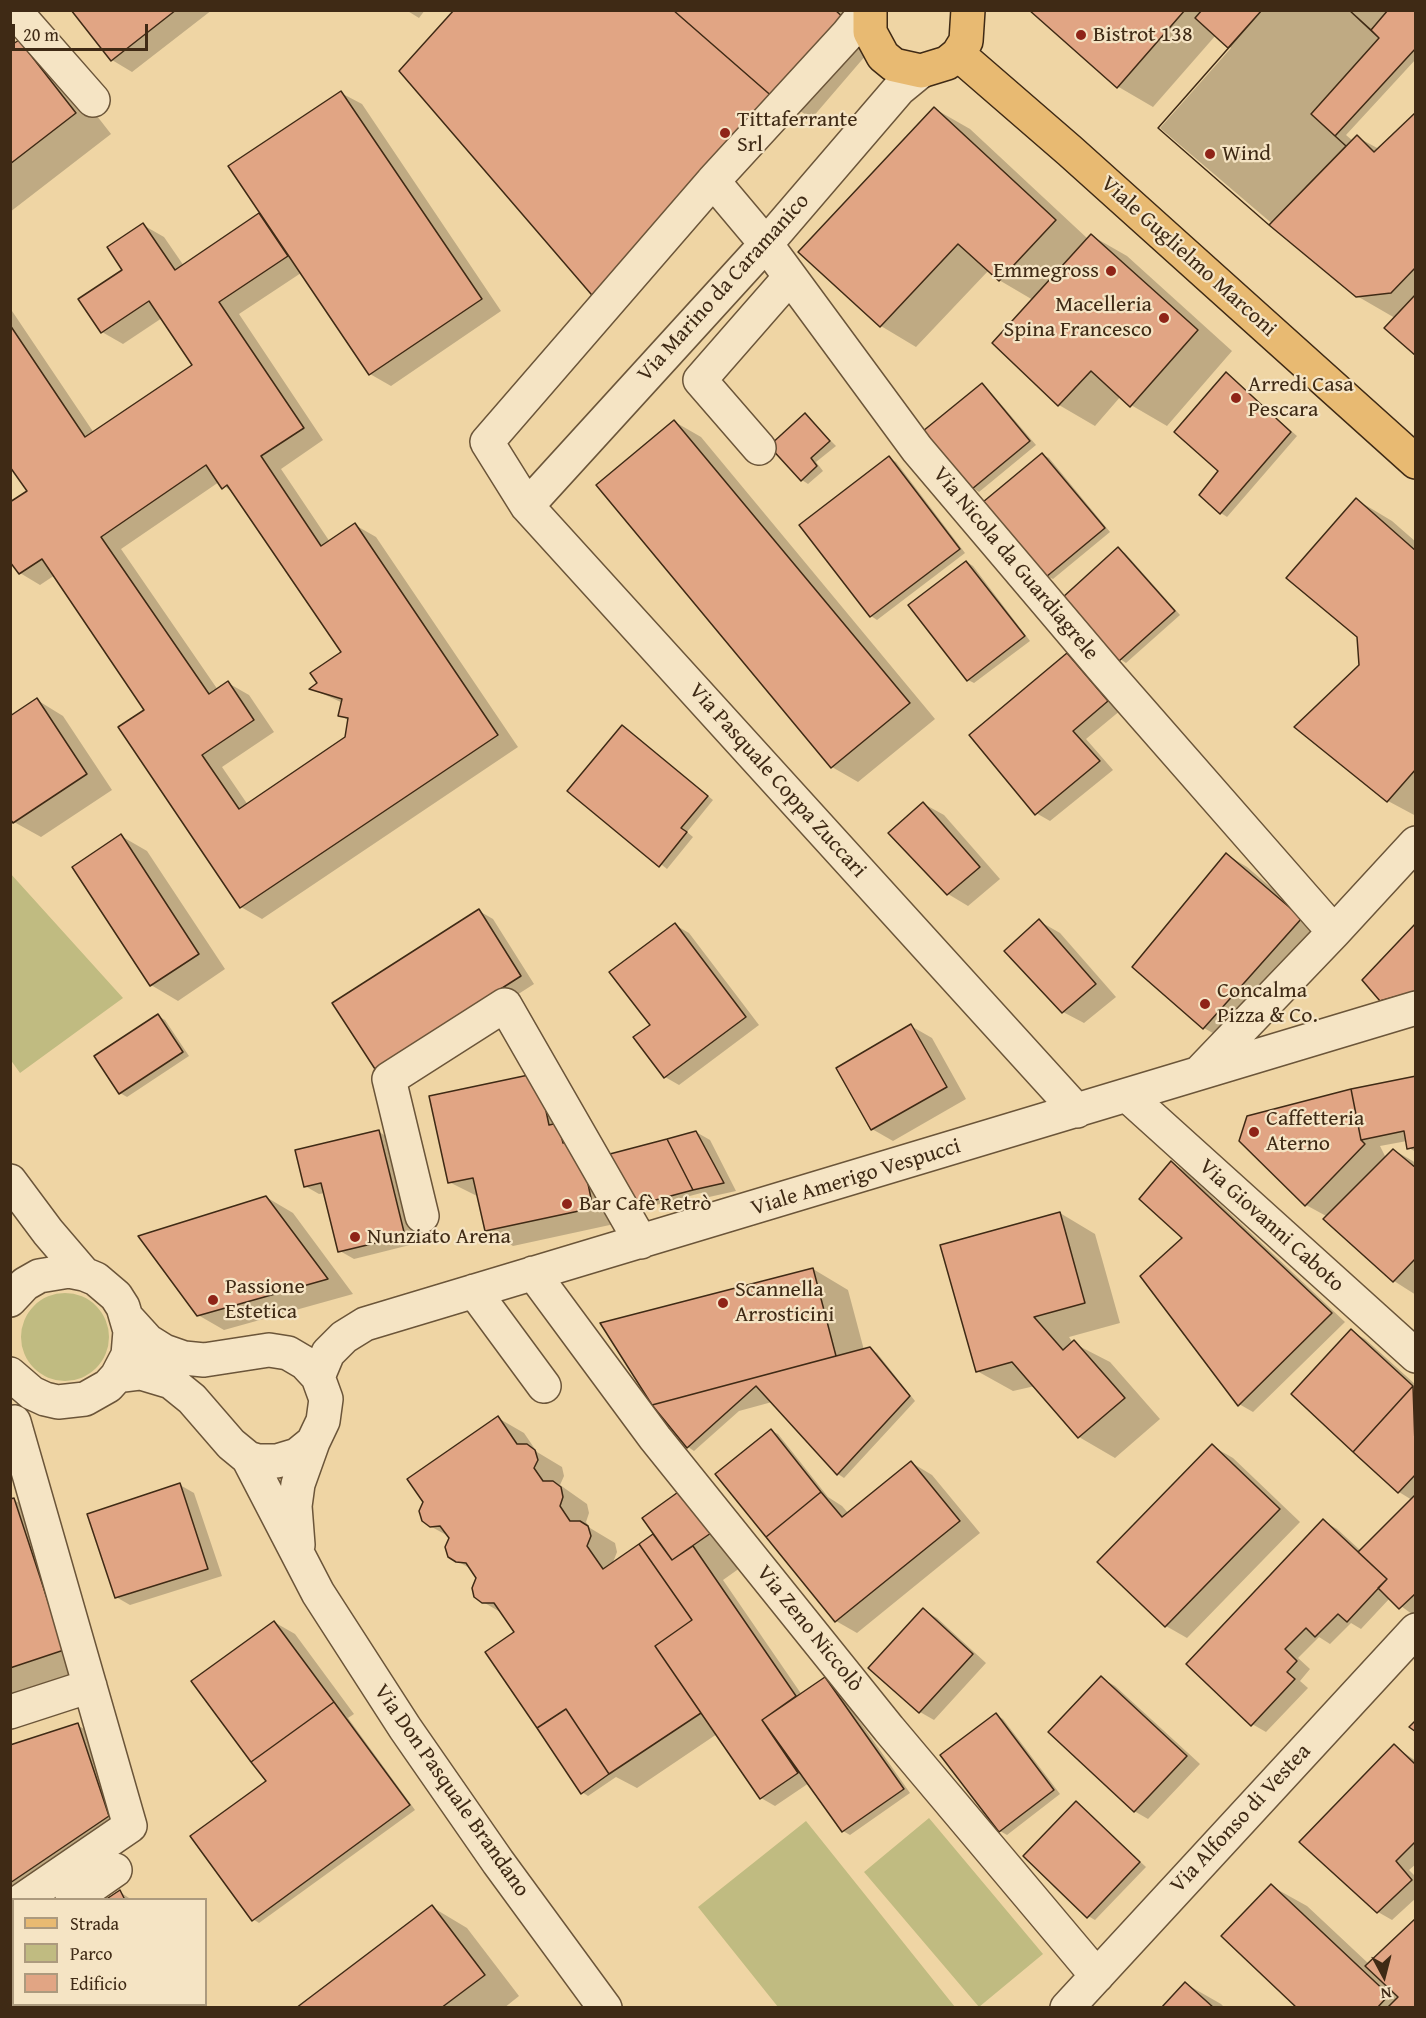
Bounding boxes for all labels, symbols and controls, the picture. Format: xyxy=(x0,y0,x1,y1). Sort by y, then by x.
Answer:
scale bar xyxy=(15,12,152,50)
text: 20 m xyxy=(23,21,59,48)
place label: Bistrot 138 xyxy=(1093,22,1192,48)
marker: Bistrot 138 xyxy=(1074,28,1088,42)
place label: Tittaferrante Srl xyxy=(737,107,858,158)
marker: Tittaferrante Srl xyxy=(718,126,732,140)
place label: Wind xyxy=(1222,141,1271,167)
marker: Wind xyxy=(1203,147,1217,161)
street label: Viale Guglielmo Marconi xyxy=(1095,171,1281,343)
street label: Via Marino da Caramanico xyxy=(632,188,816,388)
place label: Emmegross xyxy=(993,258,1099,284)
marker: Emmegross xyxy=(1104,264,1118,278)
place label: Macelleria Spina Francesco xyxy=(1003,292,1152,344)
marker: Macelleria Spina Francesco xyxy=(1157,311,1171,325)
place label: Arredi Casa Pescara xyxy=(1248,372,1354,424)
marker: Arredi Casa Pescara xyxy=(1229,391,1243,405)
street label: Via Nicola da Guardiagrele xyxy=(926,462,1104,666)
street label: Via Pasquale Coppa Zuccari xyxy=(683,678,871,884)
place label: Concalma Pizza & Co. xyxy=(1217,978,1318,1030)
marker: Concalma Pizza & Co. xyxy=(1198,997,1212,1011)
place label: Caffetteria Aterno xyxy=(1266,1106,1364,1158)
marker: Caffetteria Aterno xyxy=(1247,1125,1261,1139)
street label: Viale Amerigo Vespucci xyxy=(748,1134,964,1222)
street label: Via Giovanni Caboto xyxy=(1193,1154,1349,1298)
place label: Bar Cafè Retrò xyxy=(579,1191,711,1217)
marker: Bar Cafè Retrò xyxy=(560,1197,574,1211)
place label: Nunziato Arena xyxy=(367,1224,511,1250)
marker: Nunziato Arena xyxy=(348,1230,362,1244)
place label: Passione Estetica xyxy=(225,1274,305,1326)
place label: Scannella Arrosticini xyxy=(735,1277,835,1328)
marker: Passione Estetica xyxy=(206,1293,220,1307)
marker: Scannella Arrosticini xyxy=(716,1296,730,1310)
street label: Via Zeno Niccolò xyxy=(750,1560,868,1698)
street label: Via Don Pasquale Brandano xyxy=(367,1680,535,1902)
street label: Via Alfonso di Vestea xyxy=(1165,1739,1317,1899)
legend xyxy=(12,1898,207,2006)
text: Strada xyxy=(70,1910,119,1937)
text: Parco xyxy=(70,1940,113,1967)
north arrow xyxy=(1354,1946,1414,2006)
text: Edificio xyxy=(70,1970,127,1997)
text: N xyxy=(1379,1981,1393,2006)

